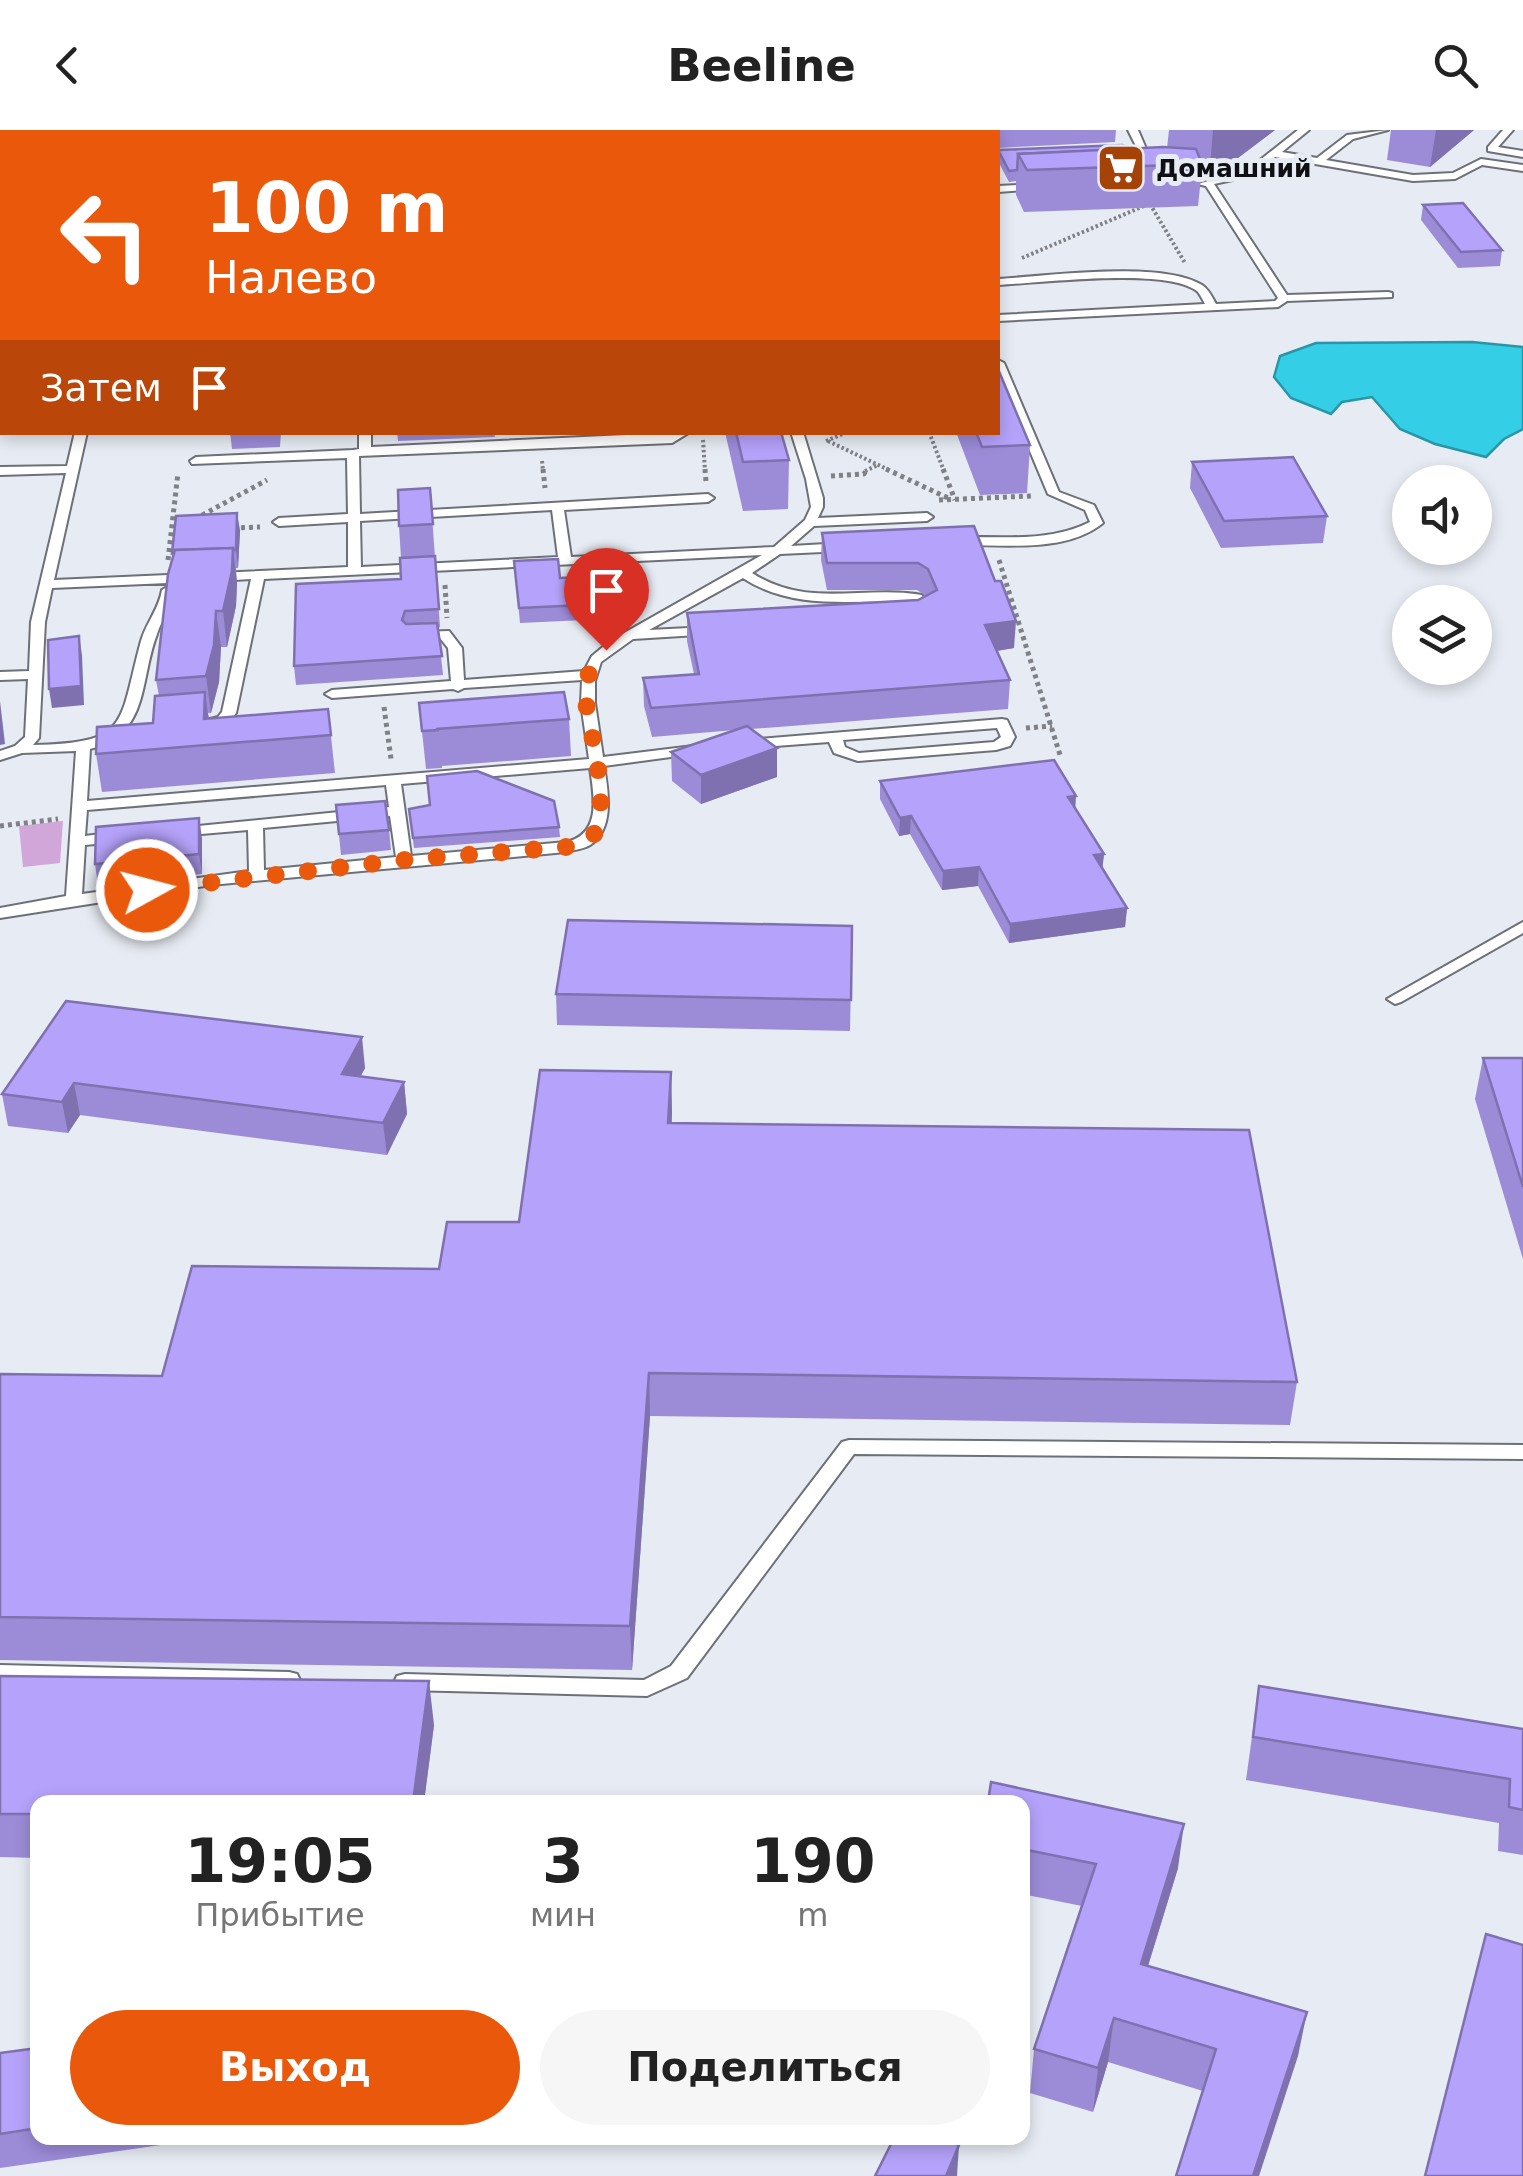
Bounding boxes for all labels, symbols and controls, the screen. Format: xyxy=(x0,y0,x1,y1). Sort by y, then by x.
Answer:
icon: back xyxy=(40,38,95,93)
icon: search xyxy=(1428,38,1483,93)
text: Beeline xyxy=(667,39,856,92)
supermarket icon: Домашний xyxy=(1095,142,1147,194)
place label: Домашний xyxy=(1156,154,1312,183)
text: 100 m xyxy=(205,167,448,249)
icon: left xyxy=(40,170,170,300)
text: Налево xyxy=(205,251,377,304)
icon: arrive xyxy=(182,360,237,415)
text: Затем xyxy=(40,366,162,410)
map controls xyxy=(1392,465,1492,685)
button: sound xyxy=(1392,465,1492,565)
pin xyxy=(564,548,649,651)
icon: arrive xyxy=(579,563,634,618)
button: layers xyxy=(1392,585,1492,685)
position arrow xyxy=(95,838,199,942)
text: 19:05 xyxy=(184,1826,375,1896)
text: 3 xyxy=(542,1826,584,1896)
text: 190 xyxy=(750,1826,876,1896)
text: Прибытие xyxy=(195,1896,365,1934)
text: мин xyxy=(530,1896,596,1934)
text: m xyxy=(797,1896,828,1934)
button: Выход xyxy=(70,2010,520,2125)
button: Поделиться xyxy=(540,2010,990,2125)

